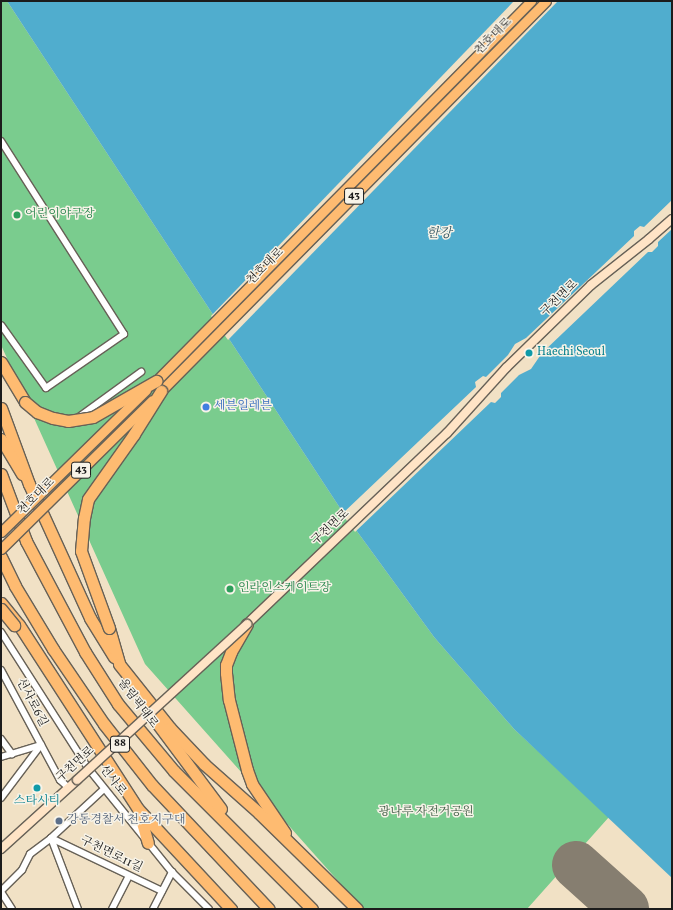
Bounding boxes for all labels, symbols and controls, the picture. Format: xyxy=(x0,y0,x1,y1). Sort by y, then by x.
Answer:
street label: 천호대로 xyxy=(473,16,515,58)
road number: 43 xyxy=(344,187,364,205)
place label: 어린이야구장 xyxy=(25,208,95,222)
marker: 어린이야구장 xyxy=(12,210,22,220)
water label: 한강 xyxy=(426,226,452,242)
street label: 천호대로 xyxy=(245,246,287,288)
street label: 구천면로 xyxy=(538,278,582,320)
place label: Haechi Seoul xyxy=(537,346,605,360)
marker: Haechi Seoul xyxy=(524,348,534,358)
place label: 세븐일레븐 xyxy=(214,400,272,414)
marker: 세븐일레븐 xyxy=(201,402,211,412)
road number: 43 xyxy=(71,461,91,479)
street label: 천호대로 xyxy=(16,476,58,518)
street label: 구천면로 xyxy=(309,507,353,549)
place label: 인라인스케이트장 xyxy=(238,582,331,596)
marker: 인라인스케이트장 xyxy=(225,584,235,594)
street label: 선사로6길 xyxy=(12,676,50,730)
street label: 올림픽대로 xyxy=(114,677,160,731)
road number: 88 xyxy=(110,735,130,753)
street label: 구천면로 xyxy=(54,744,98,786)
street label: 선사로 xyxy=(96,763,128,799)
marker: 스타시티 xyxy=(32,783,42,793)
place label: 스타시티 xyxy=(14,795,60,809)
park label: 광나루 자전거공원 xyxy=(378,806,474,820)
place label: 강동경찰서 천호지구대 xyxy=(67,814,185,828)
marker: 강동경찰서 천호지구대 xyxy=(54,816,64,826)
street label: 구천면로11길 xyxy=(78,834,144,876)

